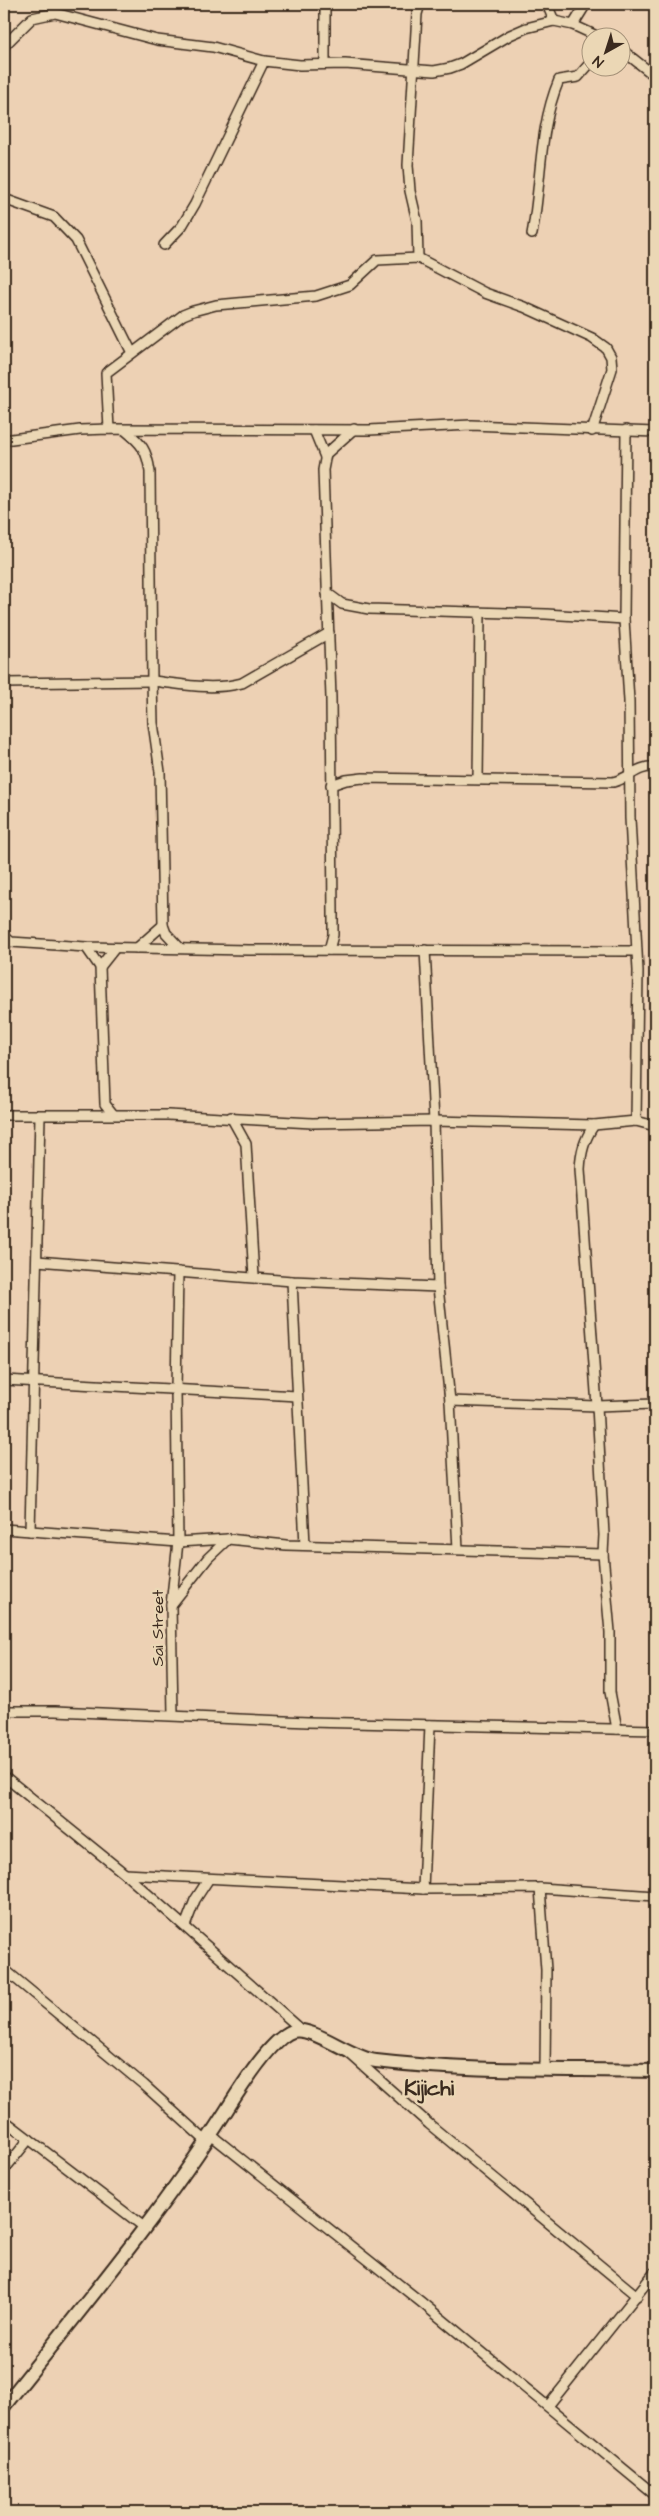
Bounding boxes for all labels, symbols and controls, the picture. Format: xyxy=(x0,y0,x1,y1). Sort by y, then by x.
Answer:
north arrow xyxy=(582,28,632,78)
text: N xyxy=(589,51,608,72)
street label: Sai Street xyxy=(147,1589,169,1666)
district label: Kijichi xyxy=(404,2074,455,2104)

